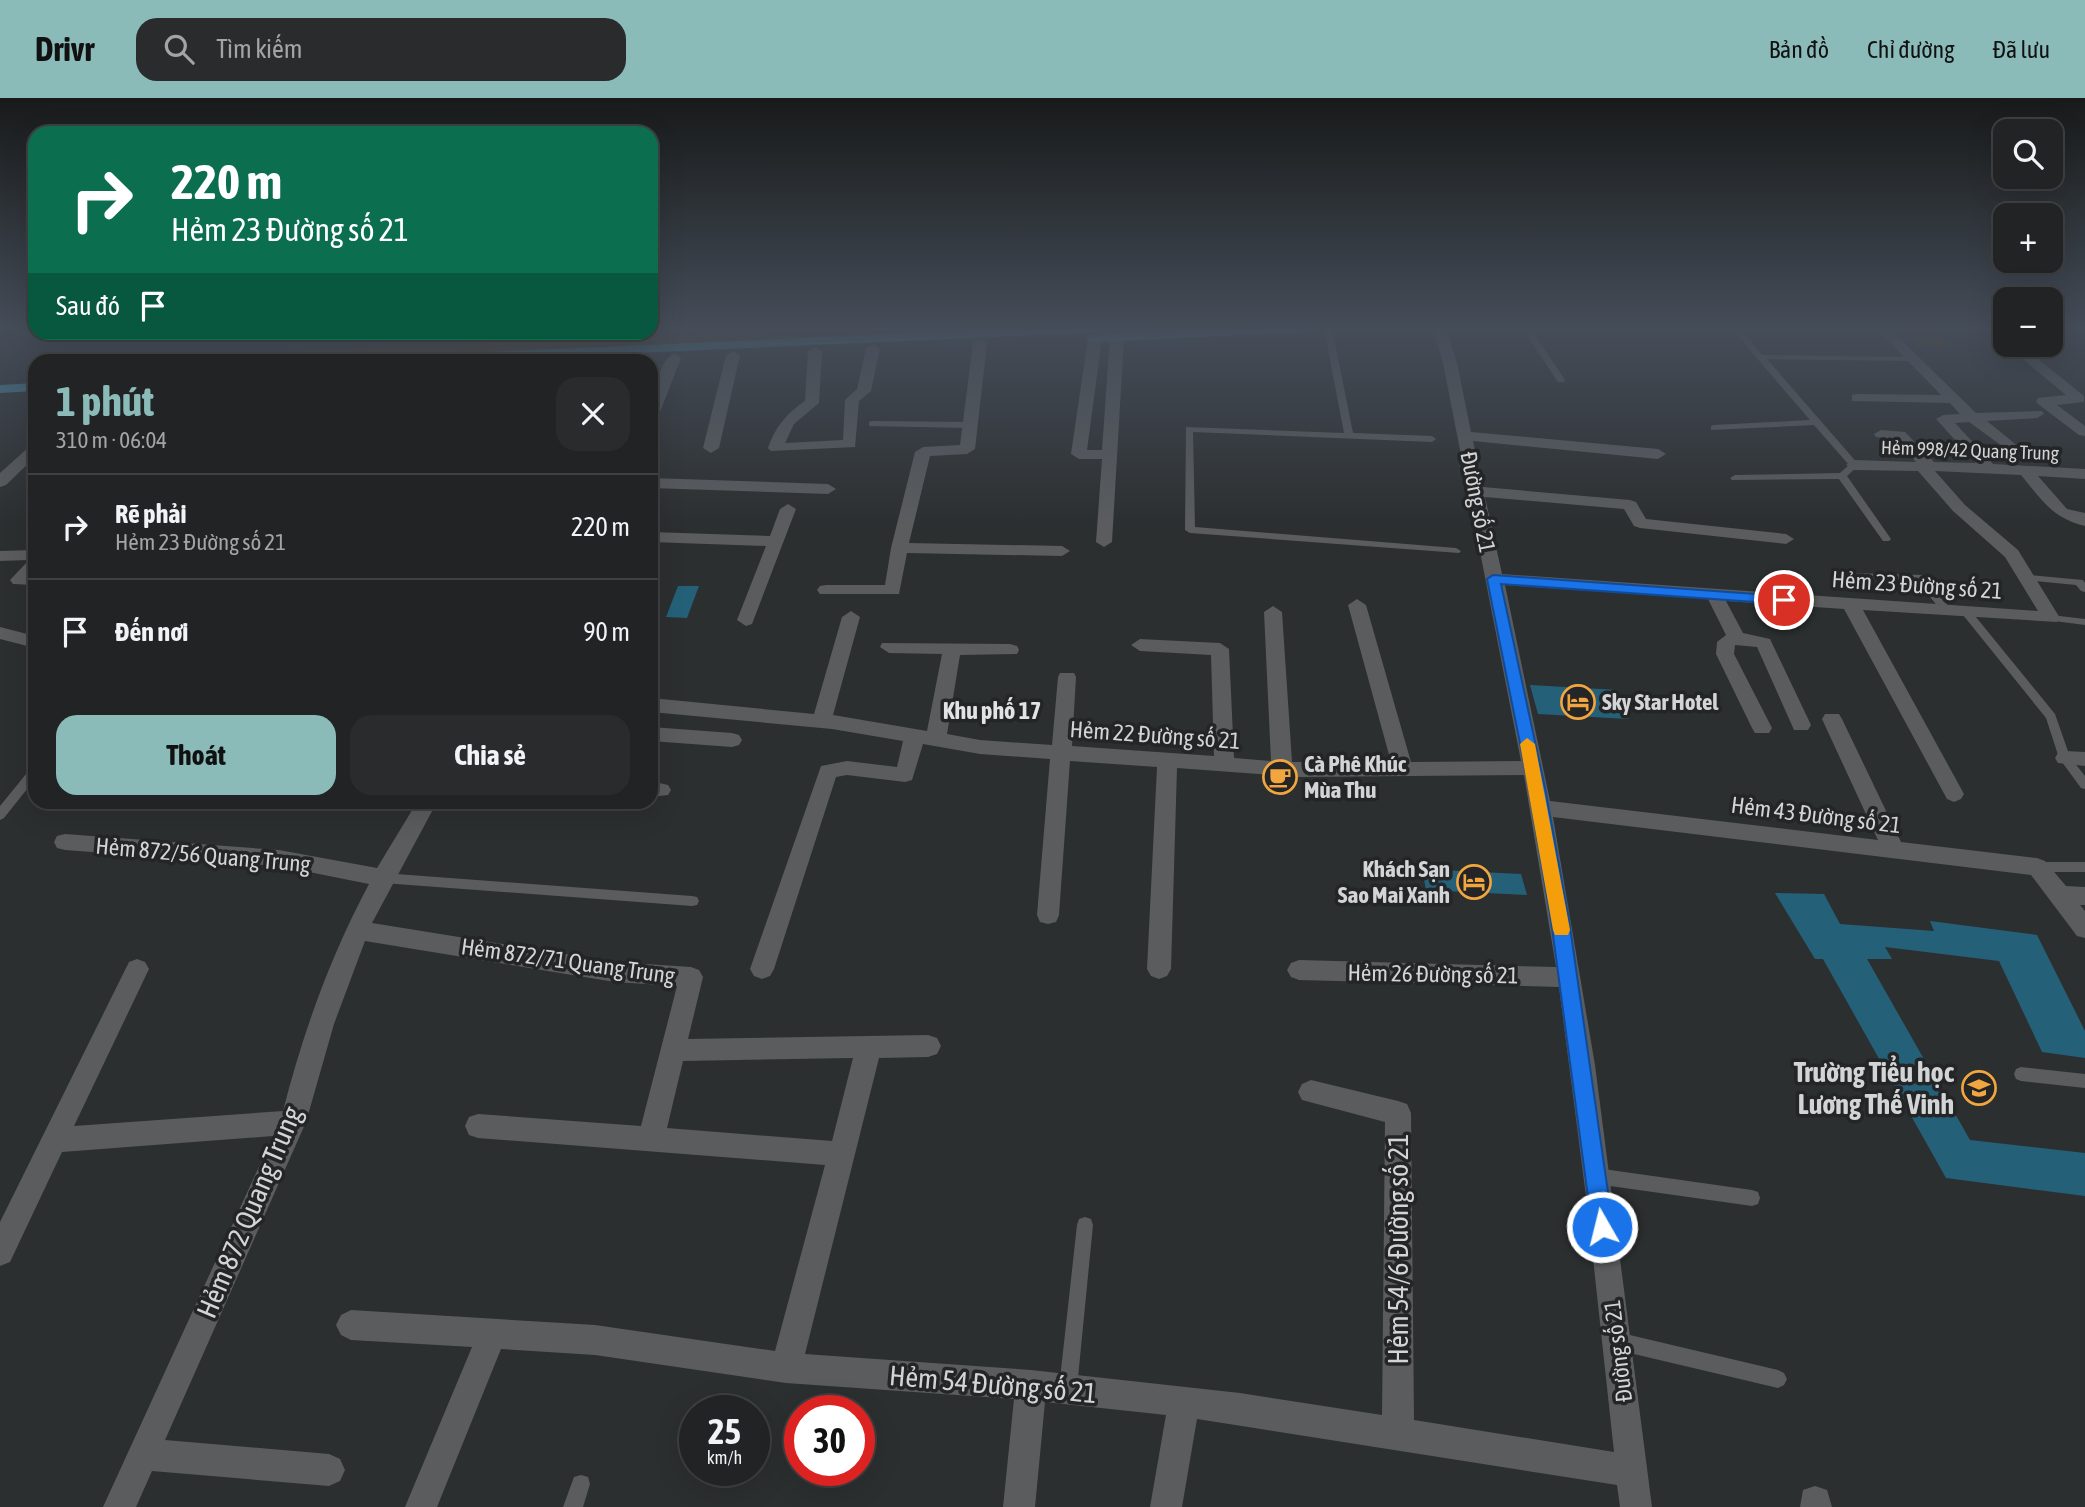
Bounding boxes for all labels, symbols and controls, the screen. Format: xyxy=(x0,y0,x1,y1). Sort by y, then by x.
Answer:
search box xyxy=(136,18,626,81)
text: Drivr xyxy=(35,30,94,68)
icon: search xyxy=(160,30,198,68)
text: Tìm kiếm xyxy=(216,34,302,64)
text: Bản đồ xyxy=(1769,36,1829,63)
text: Chỉ đường xyxy=(1867,36,1955,63)
text: Đã lưu xyxy=(1993,36,2050,63)
map controls xyxy=(1993,119,2063,357)
button: search xyxy=(1993,119,2063,189)
text: 220 m xyxy=(171,153,282,209)
icon: right xyxy=(56,154,147,245)
button: + xyxy=(1993,203,2063,273)
text: Hẻm 23 Đường số 21 xyxy=(171,211,409,248)
icon: arrive xyxy=(134,287,172,325)
button: − xyxy=(1993,287,2063,357)
text: Sau đó xyxy=(56,291,120,321)
text: 1 phút xyxy=(56,377,154,425)
button: close xyxy=(556,377,630,451)
text: 310 m · 06:04 xyxy=(56,427,167,453)
street label: Hẻm 998/42 Quang Trung xyxy=(1881,436,2060,464)
street label: Đường số 21 xyxy=(1455,449,1501,555)
text: Rẽ phải xyxy=(115,499,186,529)
icon: right xyxy=(56,508,94,546)
text: 220 m xyxy=(571,512,630,542)
text: Hẻm 23 Đường số 21 xyxy=(115,529,286,555)
street label: Hẻm 23 Đường số 21 xyxy=(1831,566,2003,604)
pin xyxy=(1754,570,1814,630)
icon: arrive xyxy=(1765,581,1803,619)
icon: arrive xyxy=(56,613,94,651)
text: Đến nơi xyxy=(115,617,188,647)
text: 90 m xyxy=(583,617,630,647)
hotel icon: Sky Star Hotel xyxy=(1559,683,1597,721)
place label: Sky Star Hotel xyxy=(1602,689,1719,715)
district label: Khu phố 17 xyxy=(943,697,1041,724)
button: Thoát xyxy=(56,715,336,795)
button: Chia sẻ xyxy=(350,715,630,795)
street label: Hẻm 22 Đường số 21 xyxy=(1069,716,1241,754)
place label: Cà Phê Khúc Mùa Thu xyxy=(1304,751,1407,803)
cafe icon: Cà Phê Khúc Mùa Thu xyxy=(1261,758,1299,796)
street label: Hẻm 43 Đường số 21 xyxy=(1730,792,1902,838)
street label: Hẻm 872/56 Quang Trung xyxy=(94,833,312,877)
place label: Khách Sạn Sao Mai Xanh xyxy=(1338,856,1450,908)
hotel icon: Khách Sạn Sao Mai Xanh xyxy=(1455,863,1493,901)
street label: Hẻm 872/71 Quang Trung xyxy=(459,933,677,989)
street label: Hẻm 26 Đường số 21 xyxy=(1347,960,1519,988)
place label: Trường Tiểu học Lương Thế Vinh xyxy=(1794,1055,1955,1120)
school or university icon: Trường Tiểu học Lương Thế Vinh xyxy=(1960,1069,1998,1107)
street label: Hẻm 872 Quang Trung xyxy=(190,1101,308,1323)
street label: Hẻm 54/6 Đường số 21 xyxy=(1382,1134,1414,1364)
position arrow xyxy=(1565,1190,1639,1264)
street label: Đường số 21 xyxy=(1599,1298,1637,1404)
street label: Hẻm 54 Đường số 21 xyxy=(888,1359,1098,1409)
speed limit sign: 30 xyxy=(784,1395,875,1486)
text: 25 xyxy=(708,1411,741,1451)
text: km/h xyxy=(707,1447,742,1468)

